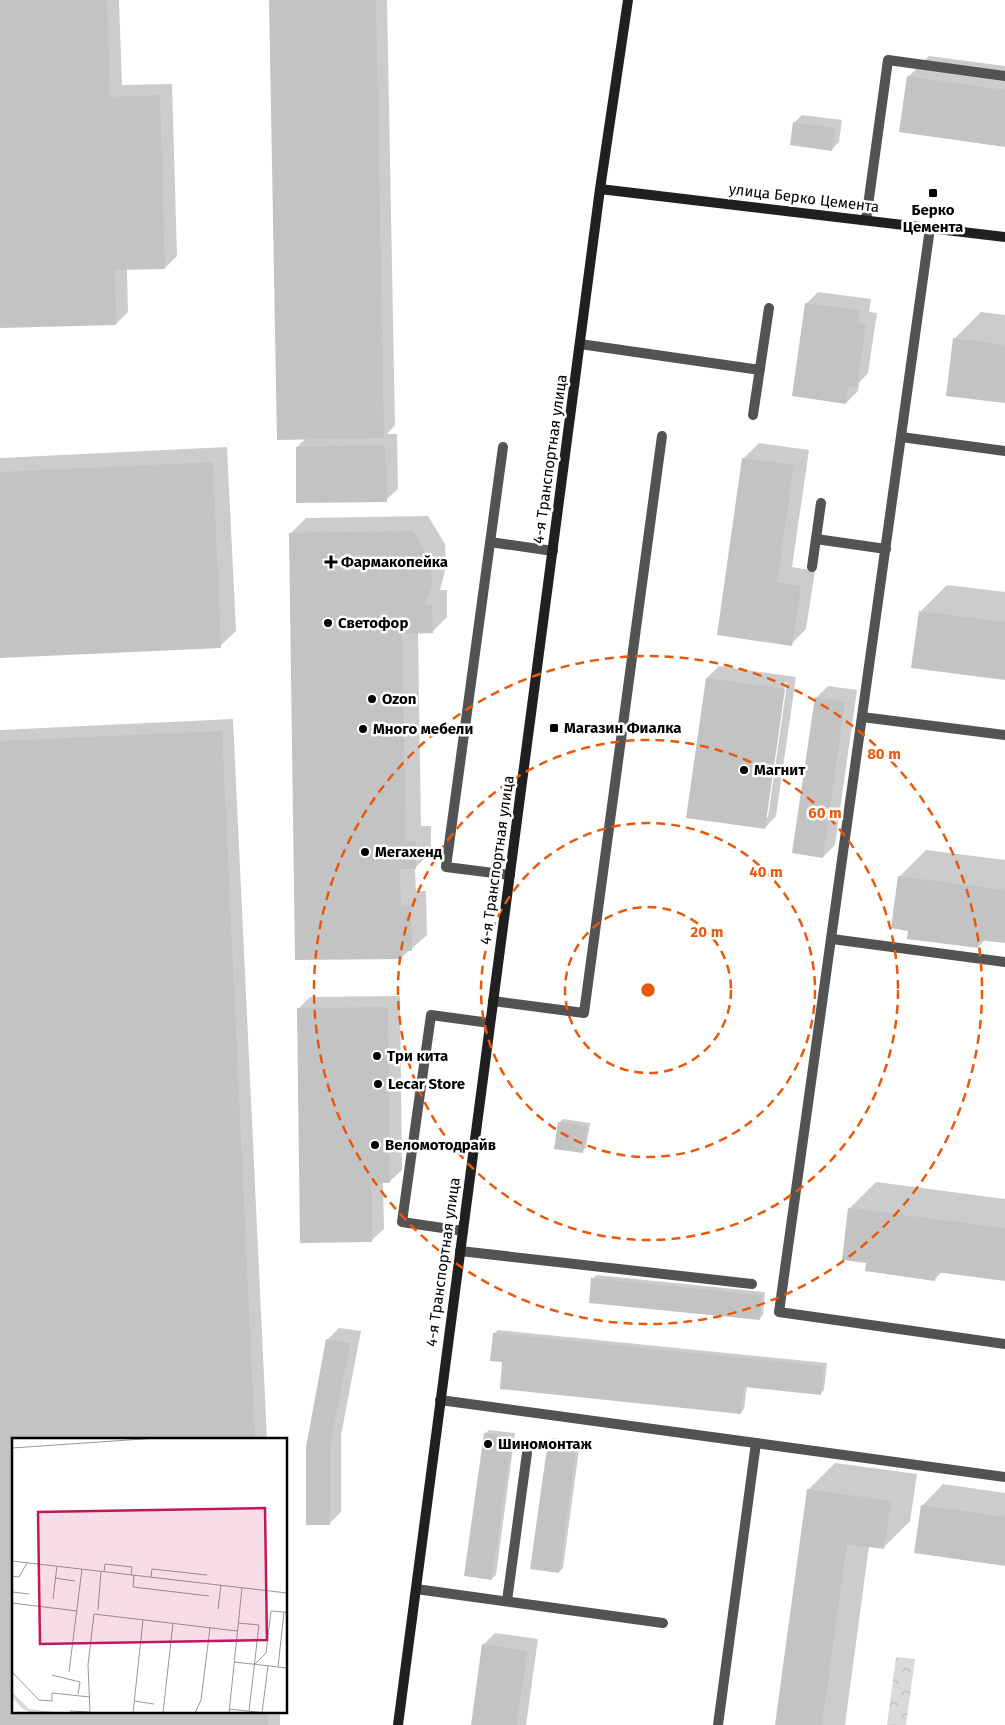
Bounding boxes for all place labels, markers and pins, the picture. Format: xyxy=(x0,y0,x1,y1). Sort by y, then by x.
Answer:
marker: Берко Цемента xyxy=(927,187,939,199)
place label: Берко Цемента xyxy=(903,201,963,236)
place label: Фармакопейка xyxy=(341,553,448,571)
marker: Фармакопейка xyxy=(325,556,337,568)
place label: Светофор xyxy=(338,614,408,632)
marker: Светофор xyxy=(322,617,334,629)
place label: Ozon xyxy=(382,690,416,708)
marker: Ozon xyxy=(366,693,378,705)
place label: Магазин Фиалка xyxy=(564,719,681,737)
place label: Много мебели xyxy=(373,720,473,738)
marker: Магазин Фиалка xyxy=(548,722,560,734)
marker: Много мебели xyxy=(357,723,369,735)
place label: Магнит xyxy=(754,761,806,779)
marker: Магнит xyxy=(738,764,750,776)
place label: Мегахенд xyxy=(375,843,443,861)
marker: Мегахенд xyxy=(359,846,371,858)
centre of rings xyxy=(639,981,657,999)
place label: Три кита xyxy=(387,1047,448,1065)
marker: Три кита xyxy=(371,1050,383,1062)
place label: Lecar Store xyxy=(388,1075,465,1093)
marker: Lecar Store xyxy=(372,1078,384,1090)
place label: Веломотодрайв xyxy=(385,1136,496,1154)
marker: Веломотодрайв xyxy=(369,1139,381,1151)
place label: Шиномонтаж xyxy=(498,1435,592,1453)
marker: Шиномонтаж xyxy=(482,1438,494,1450)

